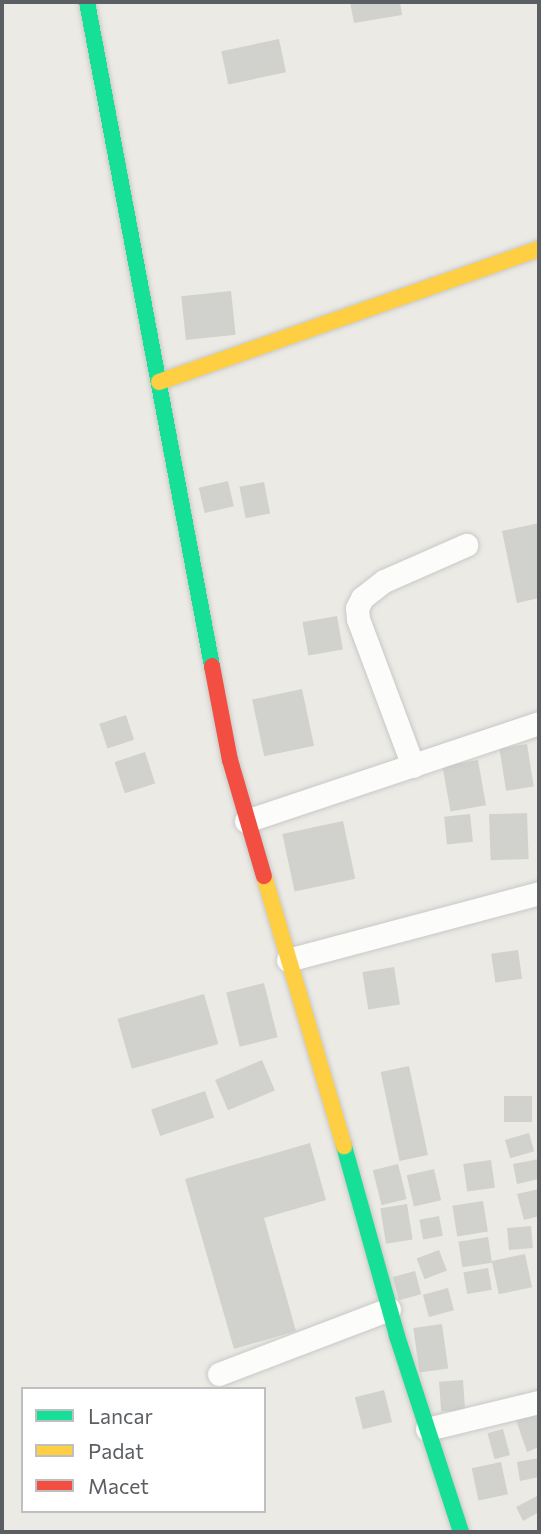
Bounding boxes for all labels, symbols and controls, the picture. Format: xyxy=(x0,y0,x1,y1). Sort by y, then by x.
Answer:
legend xyxy=(21,1387,266,1513)
text: Lancar xyxy=(88,1403,153,1428)
text: Padat xyxy=(88,1438,144,1463)
text: Macet xyxy=(88,1473,149,1498)

